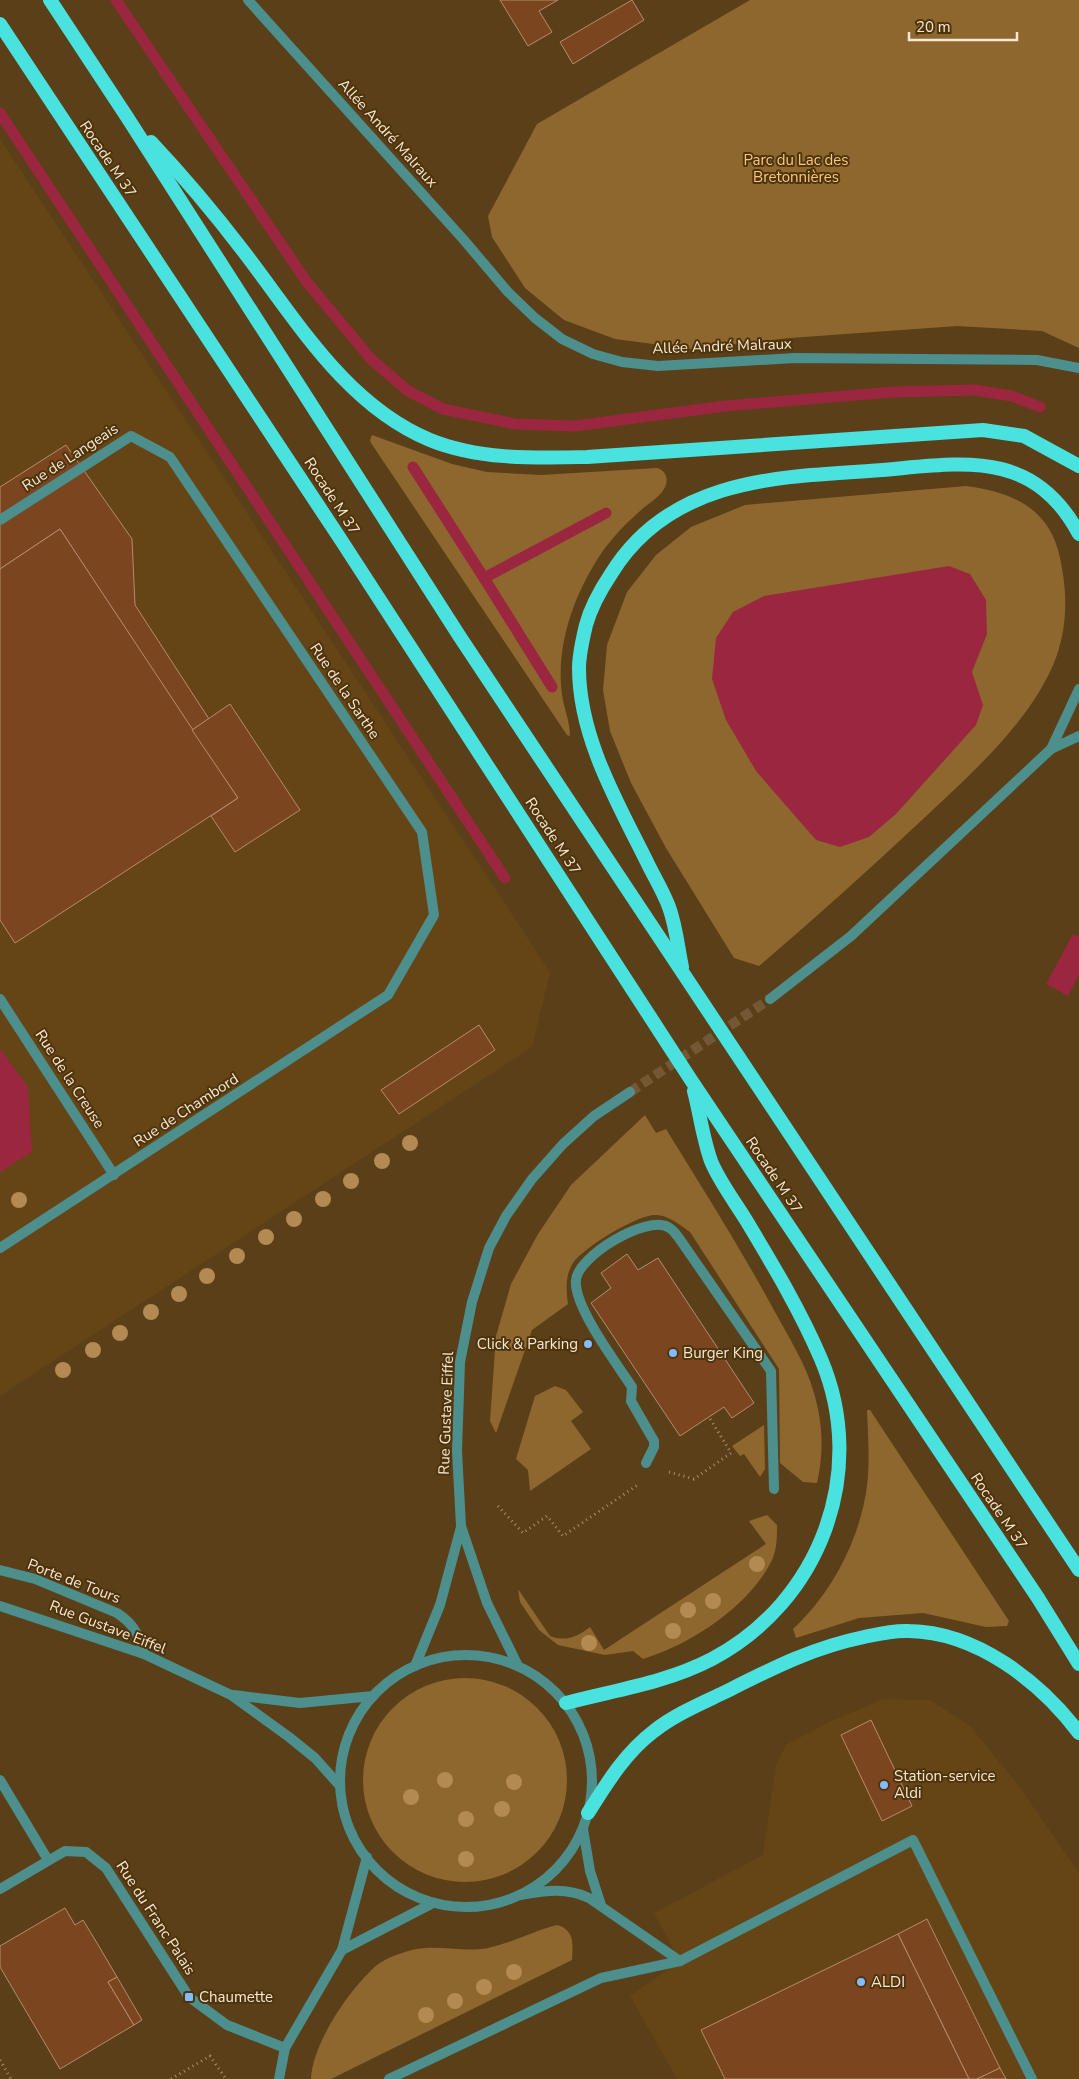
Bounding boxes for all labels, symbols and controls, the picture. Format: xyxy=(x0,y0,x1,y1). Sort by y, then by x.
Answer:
scale bar xyxy=(909,10,1016,42)
text: 20 m xyxy=(916,17,951,37)
street label: Allée André Malraux xyxy=(334,74,442,192)
street label: Rocade M 37 xyxy=(75,117,141,201)
park label: Parc du Lac des Bretonnières xyxy=(743,150,849,187)
street label: Allée André Malraux xyxy=(652,334,792,358)
street label: Rue de Langeais xyxy=(18,418,122,496)
street label: Rocade M 37 xyxy=(300,454,364,538)
street label: Rue de la Sarthe xyxy=(305,639,385,743)
street label: Rocade M 37 xyxy=(521,794,585,878)
street label: Rue de la Creuse xyxy=(31,1026,109,1132)
street label: Rue de Chambord xyxy=(130,1069,242,1151)
street label: Rocade M 37 xyxy=(741,1133,807,1217)
place label: Click & Parking xyxy=(477,1334,578,1354)
marker: Click & Parking xyxy=(582,1338,594,1350)
place label: Burger King xyxy=(683,1343,763,1363)
marker: Burger King xyxy=(667,1347,679,1359)
street label: Rue Gustave Eiffel xyxy=(434,1350,458,1475)
street label: Rocade M 37 xyxy=(966,1469,1032,1553)
street label: Porte de Tours xyxy=(25,1554,123,1608)
street label: Rue Gustave Eiffel xyxy=(47,1596,170,1659)
place label: Station-service Aldi xyxy=(894,1766,995,1803)
marker: Station-service Aldi xyxy=(878,1779,890,1791)
street label: Rue du Franc Palais xyxy=(112,1857,200,1979)
place label: ALDI xyxy=(871,1972,905,1992)
marker: ALDI xyxy=(855,1976,867,1988)
place label: Chaumette xyxy=(199,1987,273,2007)
marker: Chaumette xyxy=(183,1991,195,2003)

